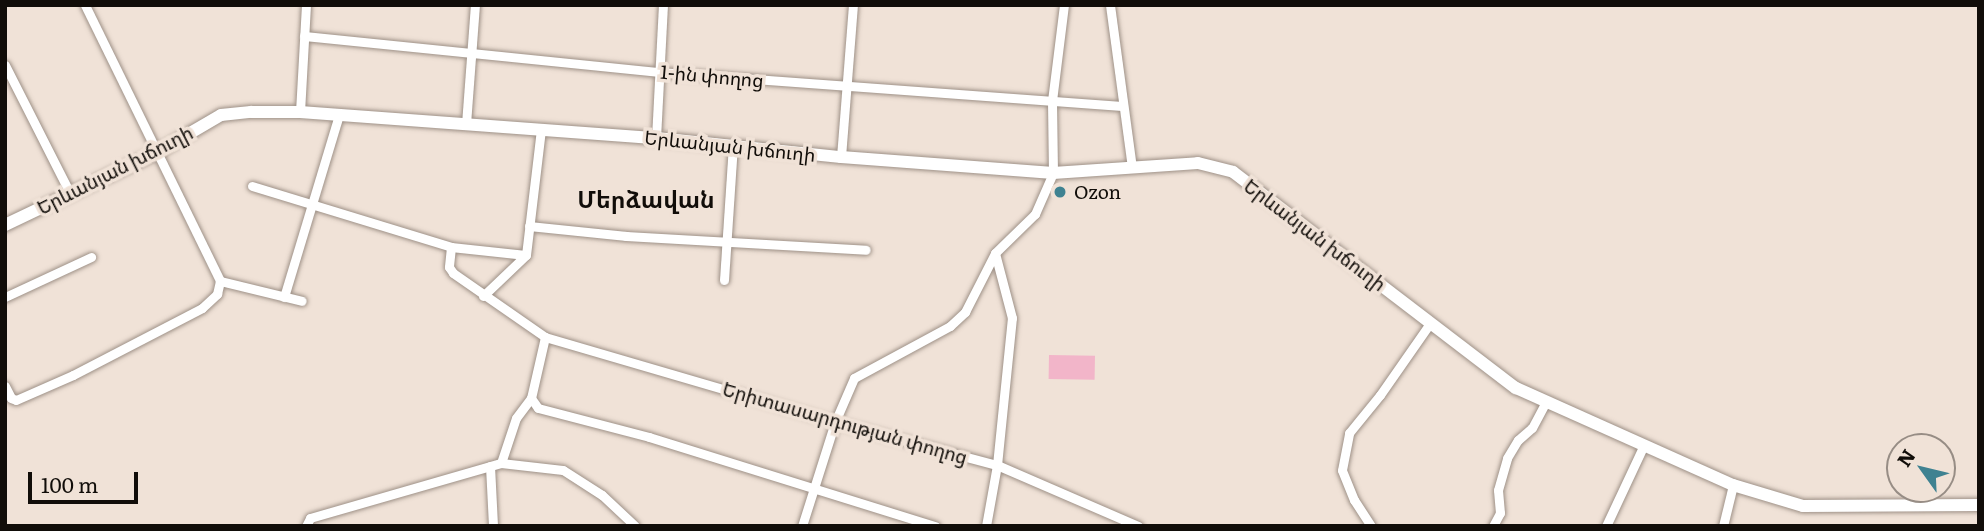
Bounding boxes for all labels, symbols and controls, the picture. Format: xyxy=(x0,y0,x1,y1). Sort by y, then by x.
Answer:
street label: 1-ին փողոց xyxy=(659,60,765,92)
street label: Երևանյան խճուղի xyxy=(33,121,197,219)
street label: Երևանյան խճուղի xyxy=(643,126,817,166)
street label: Երևանյան խճուղի xyxy=(1239,174,1391,296)
place label: Ozon xyxy=(1074,181,1121,203)
district label: Մերձավան xyxy=(577,184,715,212)
marker: Ozon xyxy=(1052,184,1068,200)
street label: Երիտասարդության փողոց xyxy=(720,377,970,469)
north arrow xyxy=(1886,433,1956,503)
text: N xyxy=(1889,443,1921,472)
scale bar xyxy=(32,458,142,502)
text: 100 m xyxy=(41,468,98,499)

